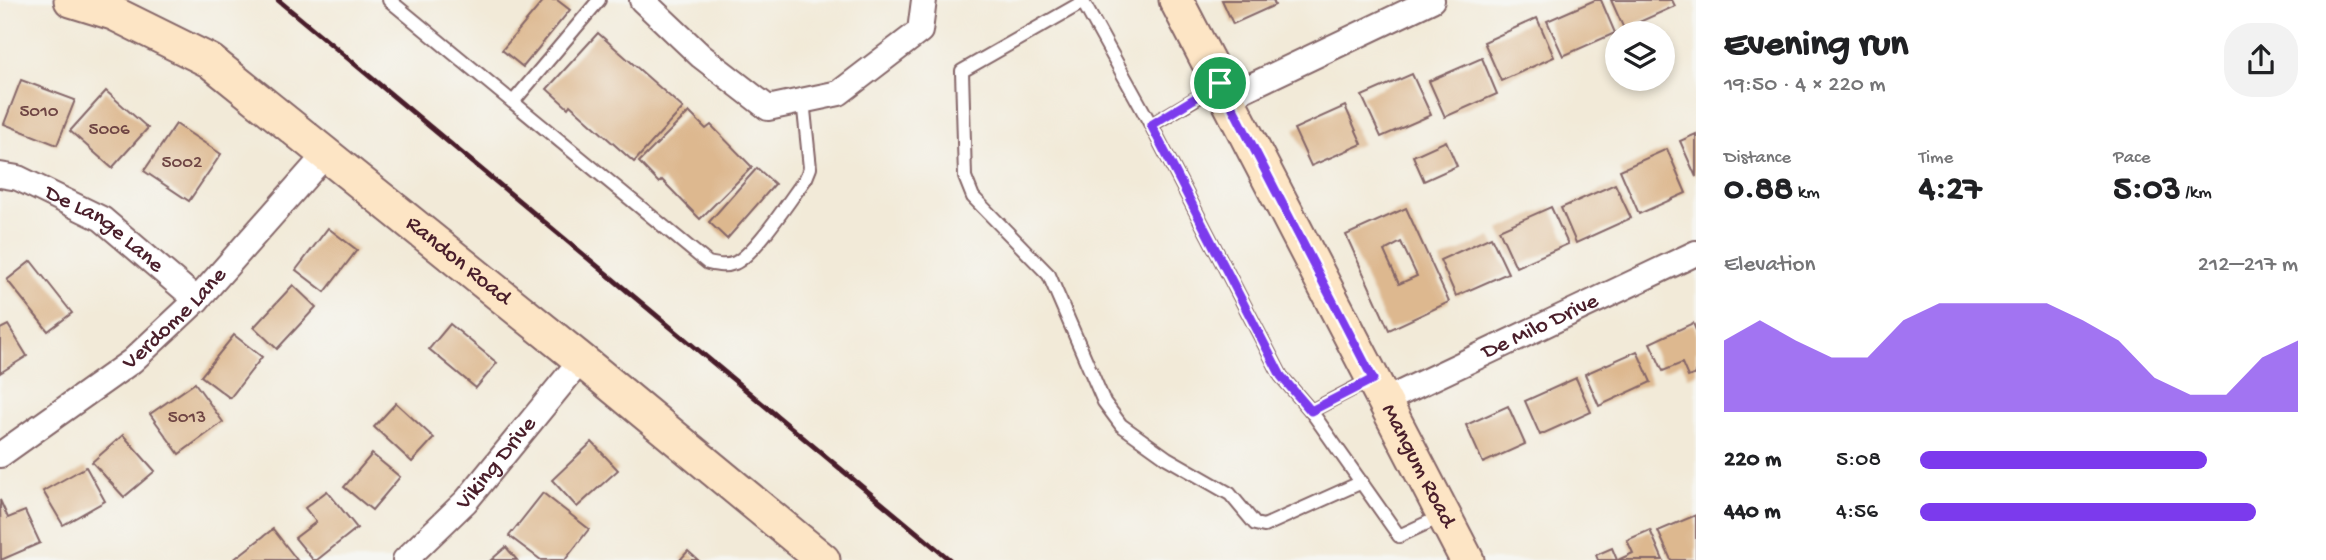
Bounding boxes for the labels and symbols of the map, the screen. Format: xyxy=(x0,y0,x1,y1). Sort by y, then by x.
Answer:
pin xyxy=(1190,53,1250,113)
house number: 5010 xyxy=(19,101,59,124)
house number: 5006 xyxy=(88,119,130,142)
house number: 5002 xyxy=(162,152,202,175)
street label: De Lange Lane xyxy=(38,179,170,280)
street label: Randon Road xyxy=(400,210,518,313)
street label: Verdome Lane xyxy=(117,261,234,377)
street label: De Milo Drive xyxy=(1476,287,1604,367)
street label: Mangum Road xyxy=(1375,399,1462,534)
house number: 5013 xyxy=(168,407,206,430)
street label: Viking Drive xyxy=(450,411,543,517)

